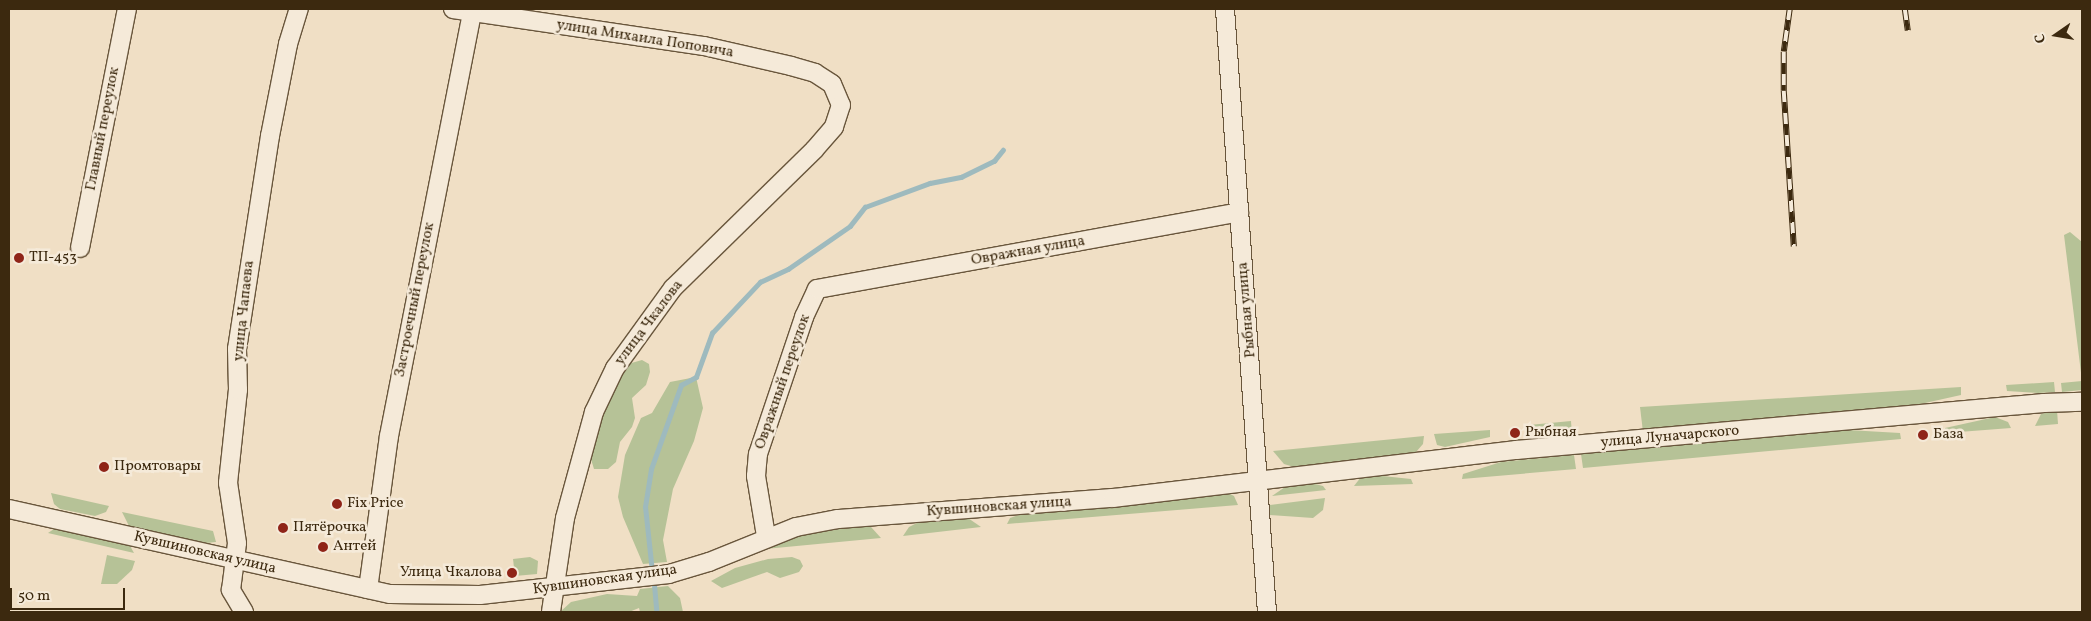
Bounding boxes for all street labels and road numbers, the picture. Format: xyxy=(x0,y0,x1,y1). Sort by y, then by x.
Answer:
street label: улица Михаила Поповича xyxy=(555,16,735,62)
street label: Главный переулок xyxy=(82,66,124,192)
street label: Застроечный переулок xyxy=(391,221,439,379)
street label: Овражная улица xyxy=(970,232,1086,270)
street label: улица Чапаева xyxy=(230,260,258,362)
street label: Рыбная улица xyxy=(1234,261,1260,359)
street label: улица Чкалова xyxy=(611,277,687,369)
street label: Овражный переулок xyxy=(751,312,815,452)
street label: улица Луначарского xyxy=(1600,422,1740,452)
street label: Кувшиновская улица xyxy=(926,493,1072,521)
street label: Кувшиновская улица xyxy=(132,528,278,578)
street label: Кувшиновская улица xyxy=(532,561,678,599)

